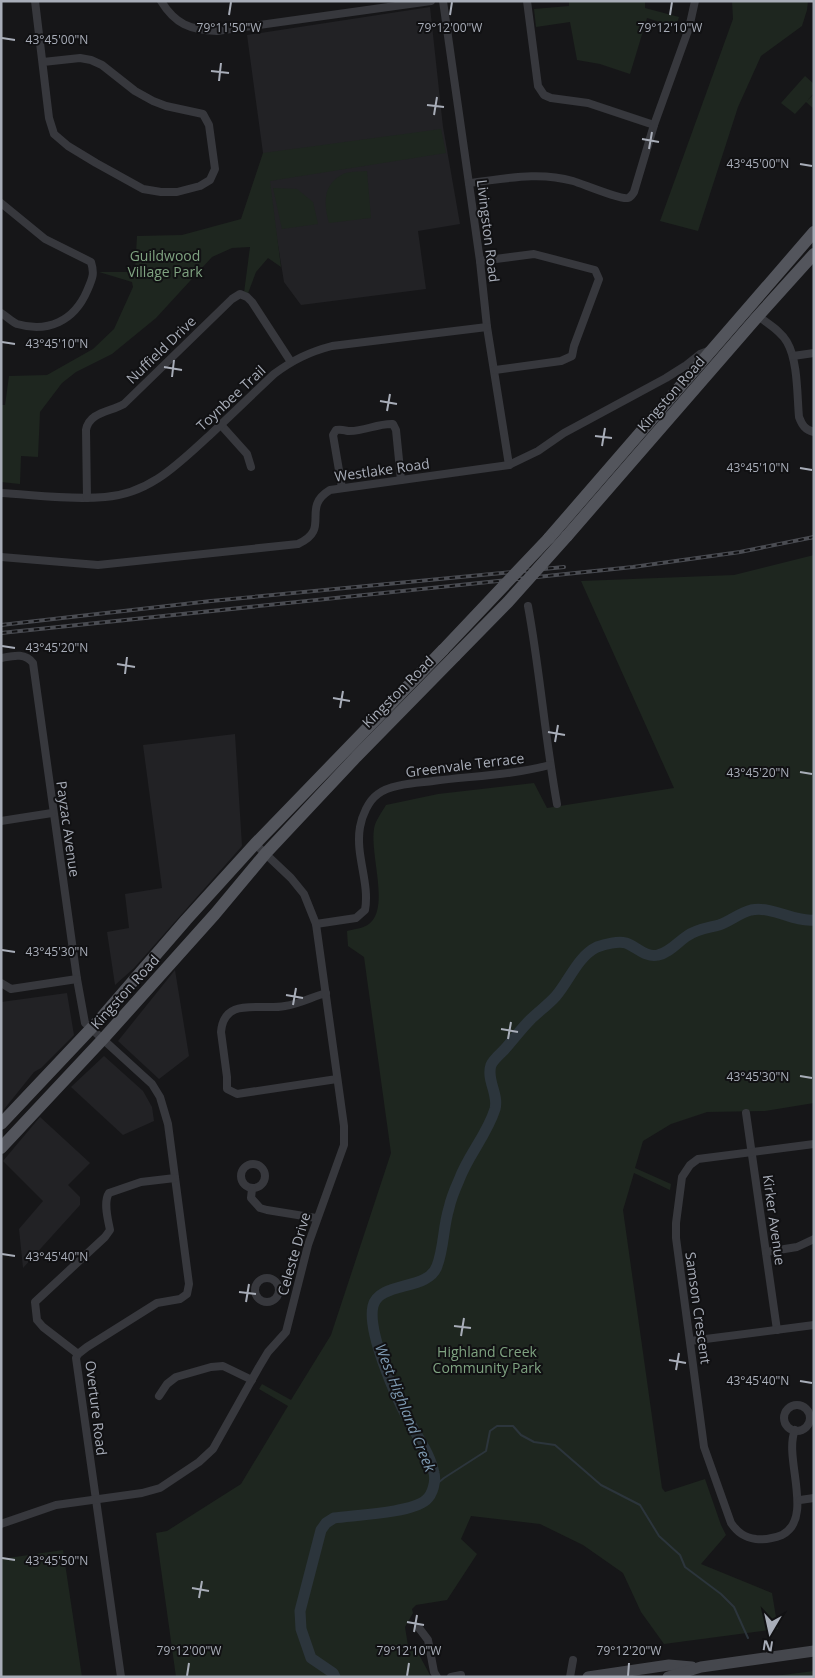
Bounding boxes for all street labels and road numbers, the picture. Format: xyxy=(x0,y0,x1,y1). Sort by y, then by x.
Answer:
street label: Livingston Road xyxy=(473,179,504,283)
street label: Nuffield Drive xyxy=(122,311,200,388)
street label: Kingston Road xyxy=(633,352,709,435)
street label: Toynbee Trail xyxy=(192,361,269,435)
street label: Westlake Road xyxy=(333,453,431,486)
street label: Kingston Road xyxy=(358,652,438,732)
street label: Greenvale Terrace xyxy=(405,748,525,781)
street label: Payzac Avenue xyxy=(52,780,85,878)
street label: Kingston Road xyxy=(86,950,163,1033)
street label: Kirker Avenue xyxy=(759,1173,790,1267)
street label: Celeste Drive xyxy=(273,1210,314,1298)
street label: Samson Crescent xyxy=(681,1251,716,1365)
street label: Overture Road xyxy=(81,1359,112,1457)

